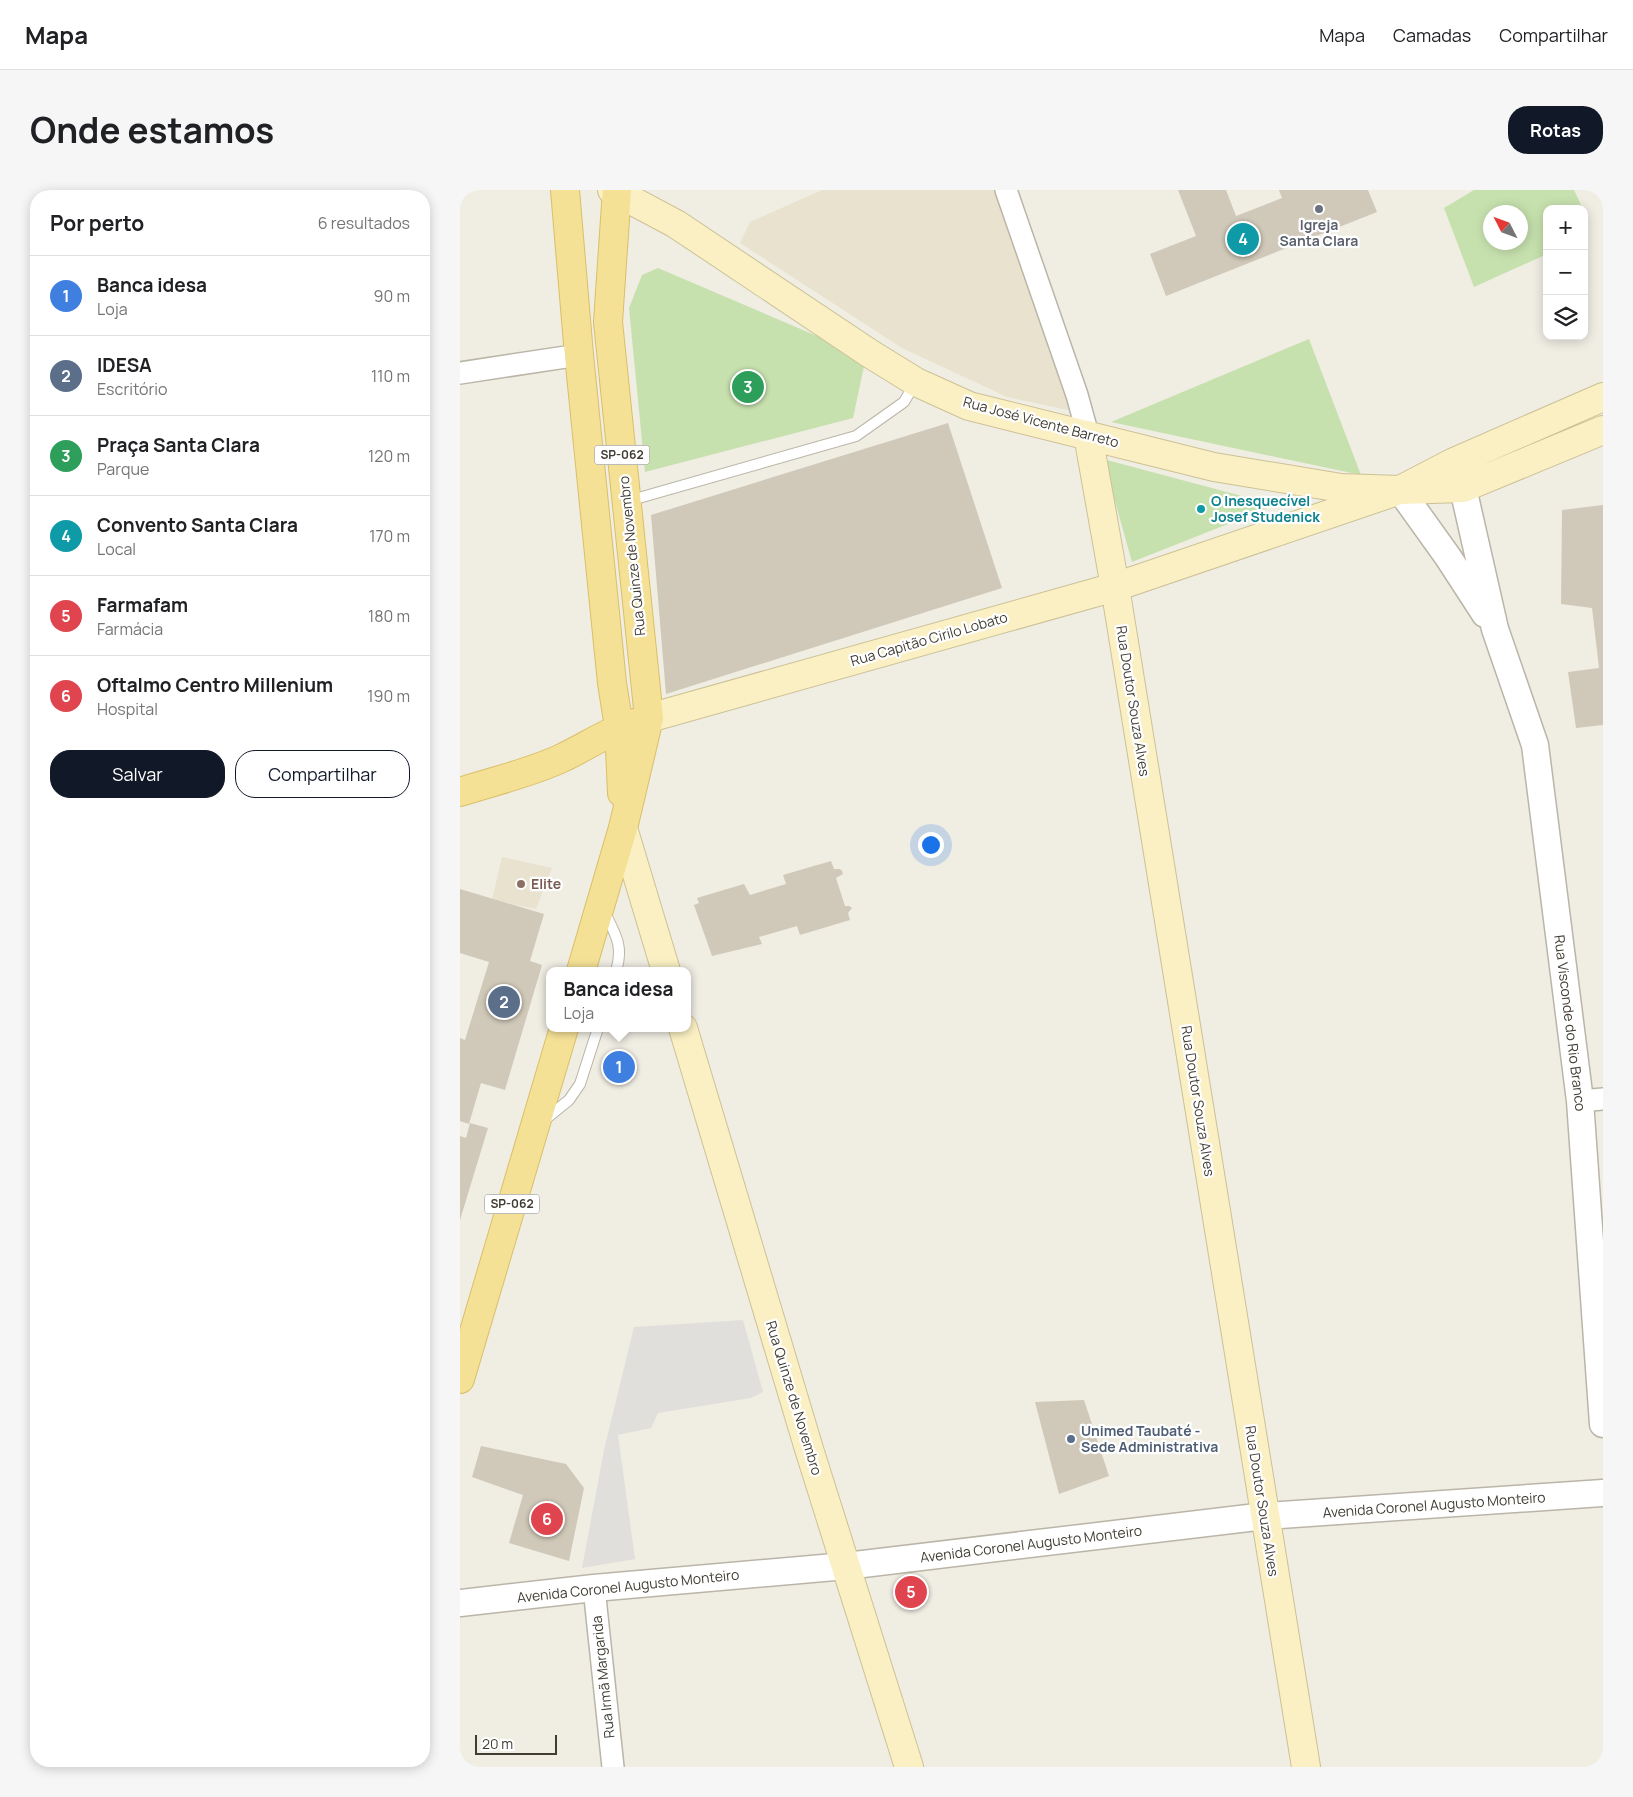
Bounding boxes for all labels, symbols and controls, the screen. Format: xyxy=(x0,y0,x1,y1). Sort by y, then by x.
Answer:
text: Mapa xyxy=(25,18,88,51)
text: Mapa xyxy=(1319,23,1365,47)
text: Camadas xyxy=(1393,23,1471,47)
text: Compartilhar xyxy=(1499,23,1608,47)
text: Onde estamos xyxy=(30,106,274,154)
button: Rotas xyxy=(1508,106,1603,154)
marker: Igreja Santa Clara xyxy=(1313,203,1325,215)
north arrow xyxy=(1483,205,1528,250)
map controls xyxy=(1543,205,1588,340)
button: + xyxy=(1543,205,1588,250)
text: Por perto xyxy=(50,209,144,237)
text: 6 resultados xyxy=(318,212,410,234)
place label: Igreja Santa Clara xyxy=(1280,215,1358,250)
pin: 4 xyxy=(1227,220,1259,258)
button: − xyxy=(1543,250,1588,295)
text: Banca idesa xyxy=(97,272,207,298)
text: 1 xyxy=(62,285,70,307)
text: 90 m xyxy=(374,285,410,307)
button: layers xyxy=(1543,295,1588,340)
text: Loja xyxy=(97,298,128,320)
text: IDESA xyxy=(97,352,152,378)
text: 2 xyxy=(61,365,71,387)
text: 110 m xyxy=(371,365,410,387)
pin: 3 xyxy=(732,368,764,406)
text: Escritório xyxy=(97,378,167,400)
street label: Rua José Vicente Barreto xyxy=(961,392,1121,451)
text: Praça Santa Clara xyxy=(97,432,260,458)
text: 3 xyxy=(61,445,71,467)
text: 120 m xyxy=(368,445,410,467)
road number: SP-062 xyxy=(594,446,650,464)
text: Parque xyxy=(97,458,149,480)
street label: Rua Quinze de Novembro xyxy=(614,475,649,637)
place label: O Inesquecível Josef Studenick xyxy=(1211,491,1320,526)
marker: O Inesquecível Josef Studenick xyxy=(1195,503,1207,515)
text: Convento Santa Clara xyxy=(97,512,298,538)
text: 4 xyxy=(61,525,71,547)
text: 170 m xyxy=(369,525,410,547)
text: Local xyxy=(97,538,136,560)
text: Farmafam xyxy=(97,592,188,618)
text: 5 xyxy=(61,605,71,627)
text: 180 m xyxy=(368,605,410,627)
street label: Rua Capitão Cirilo Lobato xyxy=(848,607,1010,670)
text: Farmácia xyxy=(97,618,163,640)
street label: Rua Doutor Souza Alves xyxy=(1112,624,1155,778)
text: Oftalmo Centro Millenium xyxy=(97,672,333,698)
text: 6 xyxy=(61,685,71,707)
text: 190 m xyxy=(367,685,410,707)
text: Hospital xyxy=(97,698,158,720)
button: Salvar xyxy=(50,750,225,798)
button: Compartilhar xyxy=(235,750,410,798)
your location xyxy=(918,832,944,858)
place label: Elite xyxy=(531,874,561,893)
marker: Elite xyxy=(515,878,527,890)
street label: Rua Visconde do Rio Branco xyxy=(1550,934,1591,1112)
popup xyxy=(546,967,691,1032)
text: Banca idesa xyxy=(564,976,673,1002)
pin: 2 xyxy=(488,983,520,1021)
text: Loja xyxy=(564,1002,594,1024)
street label: Rua Doutor Souza Alves xyxy=(1177,1024,1220,1178)
pin: 1 xyxy=(603,1048,635,1086)
road number: SP-062 xyxy=(484,1194,540,1214)
street label: Rua Quinze de Novembro xyxy=(762,1318,827,1477)
place label: Unimed Taubaté - Sede Administrativa xyxy=(1081,1421,1218,1456)
street label: Rua Doutor Souza Alves xyxy=(1241,1424,1284,1578)
marker: Unimed Taubaté - Sede Administrativa xyxy=(1065,1433,1077,1445)
street label: Avenida Coronel Augusto Monteiro xyxy=(1322,1487,1546,1522)
pin: 6 xyxy=(531,1500,563,1538)
street label: Avenida Coronel Augusto Monteiro xyxy=(919,1520,1143,1567)
street label: Avenida Coronel Augusto Monteiro xyxy=(516,1564,740,1607)
pin: 5 xyxy=(895,1573,927,1611)
street label: Rua Irmã Margarida xyxy=(587,1615,618,1739)
scale bar xyxy=(475,1732,558,1755)
text: 20 m xyxy=(482,1734,513,1753)

